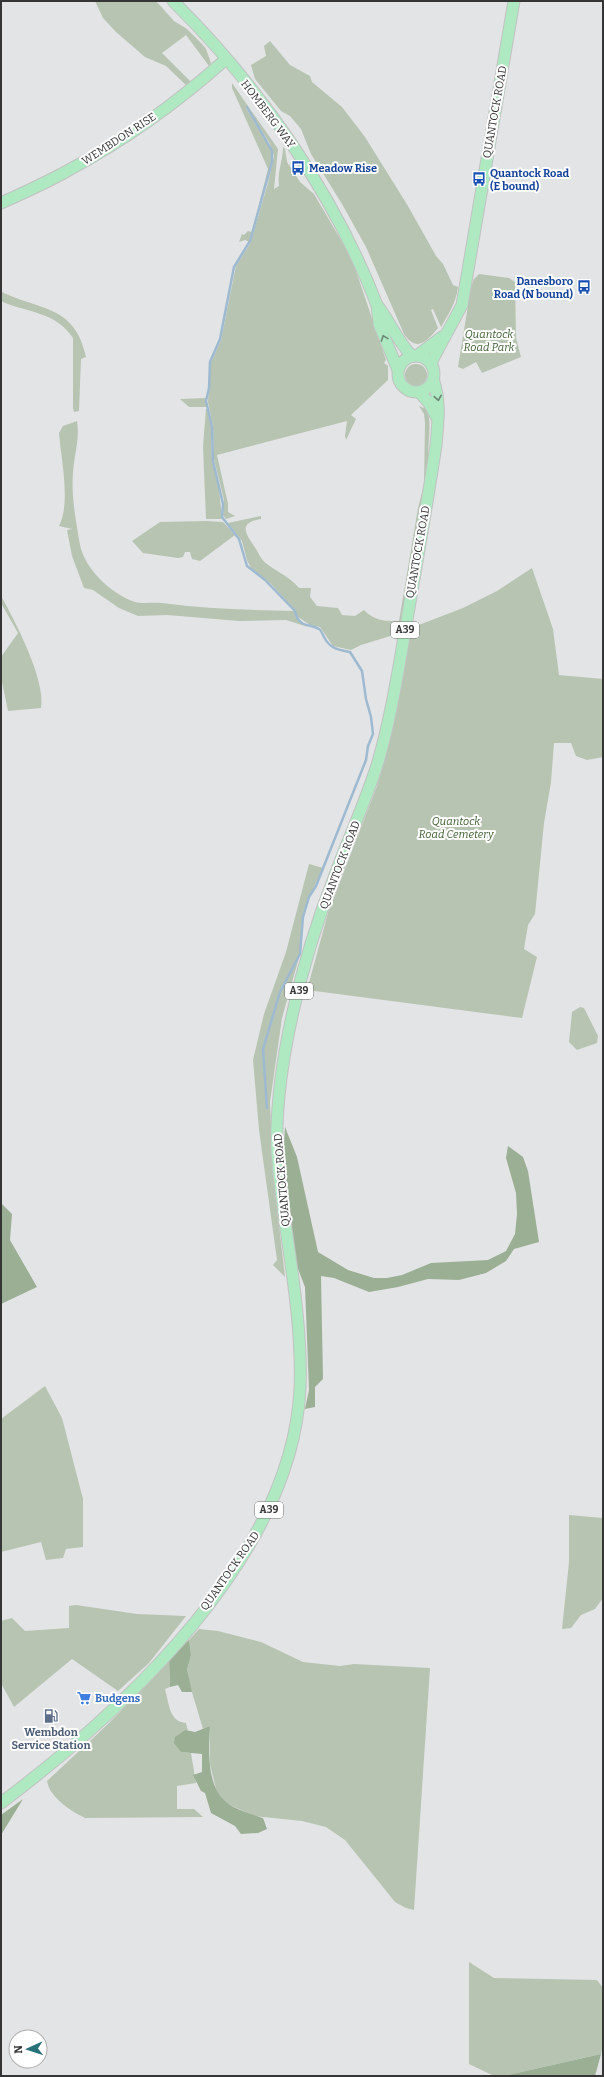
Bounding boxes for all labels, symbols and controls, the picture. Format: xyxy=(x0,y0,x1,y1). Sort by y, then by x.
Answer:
street label: QUANTOCK ROAD xyxy=(480,65,510,159)
street label: HOMBERG WAY xyxy=(238,77,298,151)
street label: WEMBDON RISE xyxy=(80,110,159,168)
bus stop icon: Meadow Rise xyxy=(290,160,306,176)
place label: Meadow Rise xyxy=(309,162,377,175)
place label: Quantock Road (E bound) xyxy=(490,167,570,193)
bus stop icon: Quantock Road (E bound) xyxy=(471,171,487,187)
place label: Danesboro Road (N bound) xyxy=(494,275,574,301)
bus stop icon: Danesboro Road (N bound) xyxy=(576,279,592,295)
park label: Quantock Road Park xyxy=(464,328,516,354)
one-way arrow xyxy=(381,335,389,342)
one-way arrow xyxy=(434,395,442,401)
street label: QUANTOCK ROAD xyxy=(403,505,433,599)
road number: A39 xyxy=(391,622,419,638)
park label: Quantock Road Cemetery xyxy=(419,815,495,841)
street label: QUANTOCK ROAD xyxy=(317,819,363,911)
road number: A39 xyxy=(285,983,313,999)
street label: QUANTOCK ROAD xyxy=(271,1133,293,1227)
road number: A39 xyxy=(255,1502,283,1518)
street label: QUANTOCK ROAD xyxy=(198,1529,262,1613)
supermarket icon: Budgens xyxy=(76,1690,92,1706)
place label: Budgens xyxy=(95,1692,141,1705)
fuel station icon: Wembdon Service Station xyxy=(43,1708,59,1724)
place label: Wembdon Service Station xyxy=(11,1726,91,1752)
north arrow xyxy=(8,2029,48,2069)
text: N xyxy=(12,2044,25,2054)

